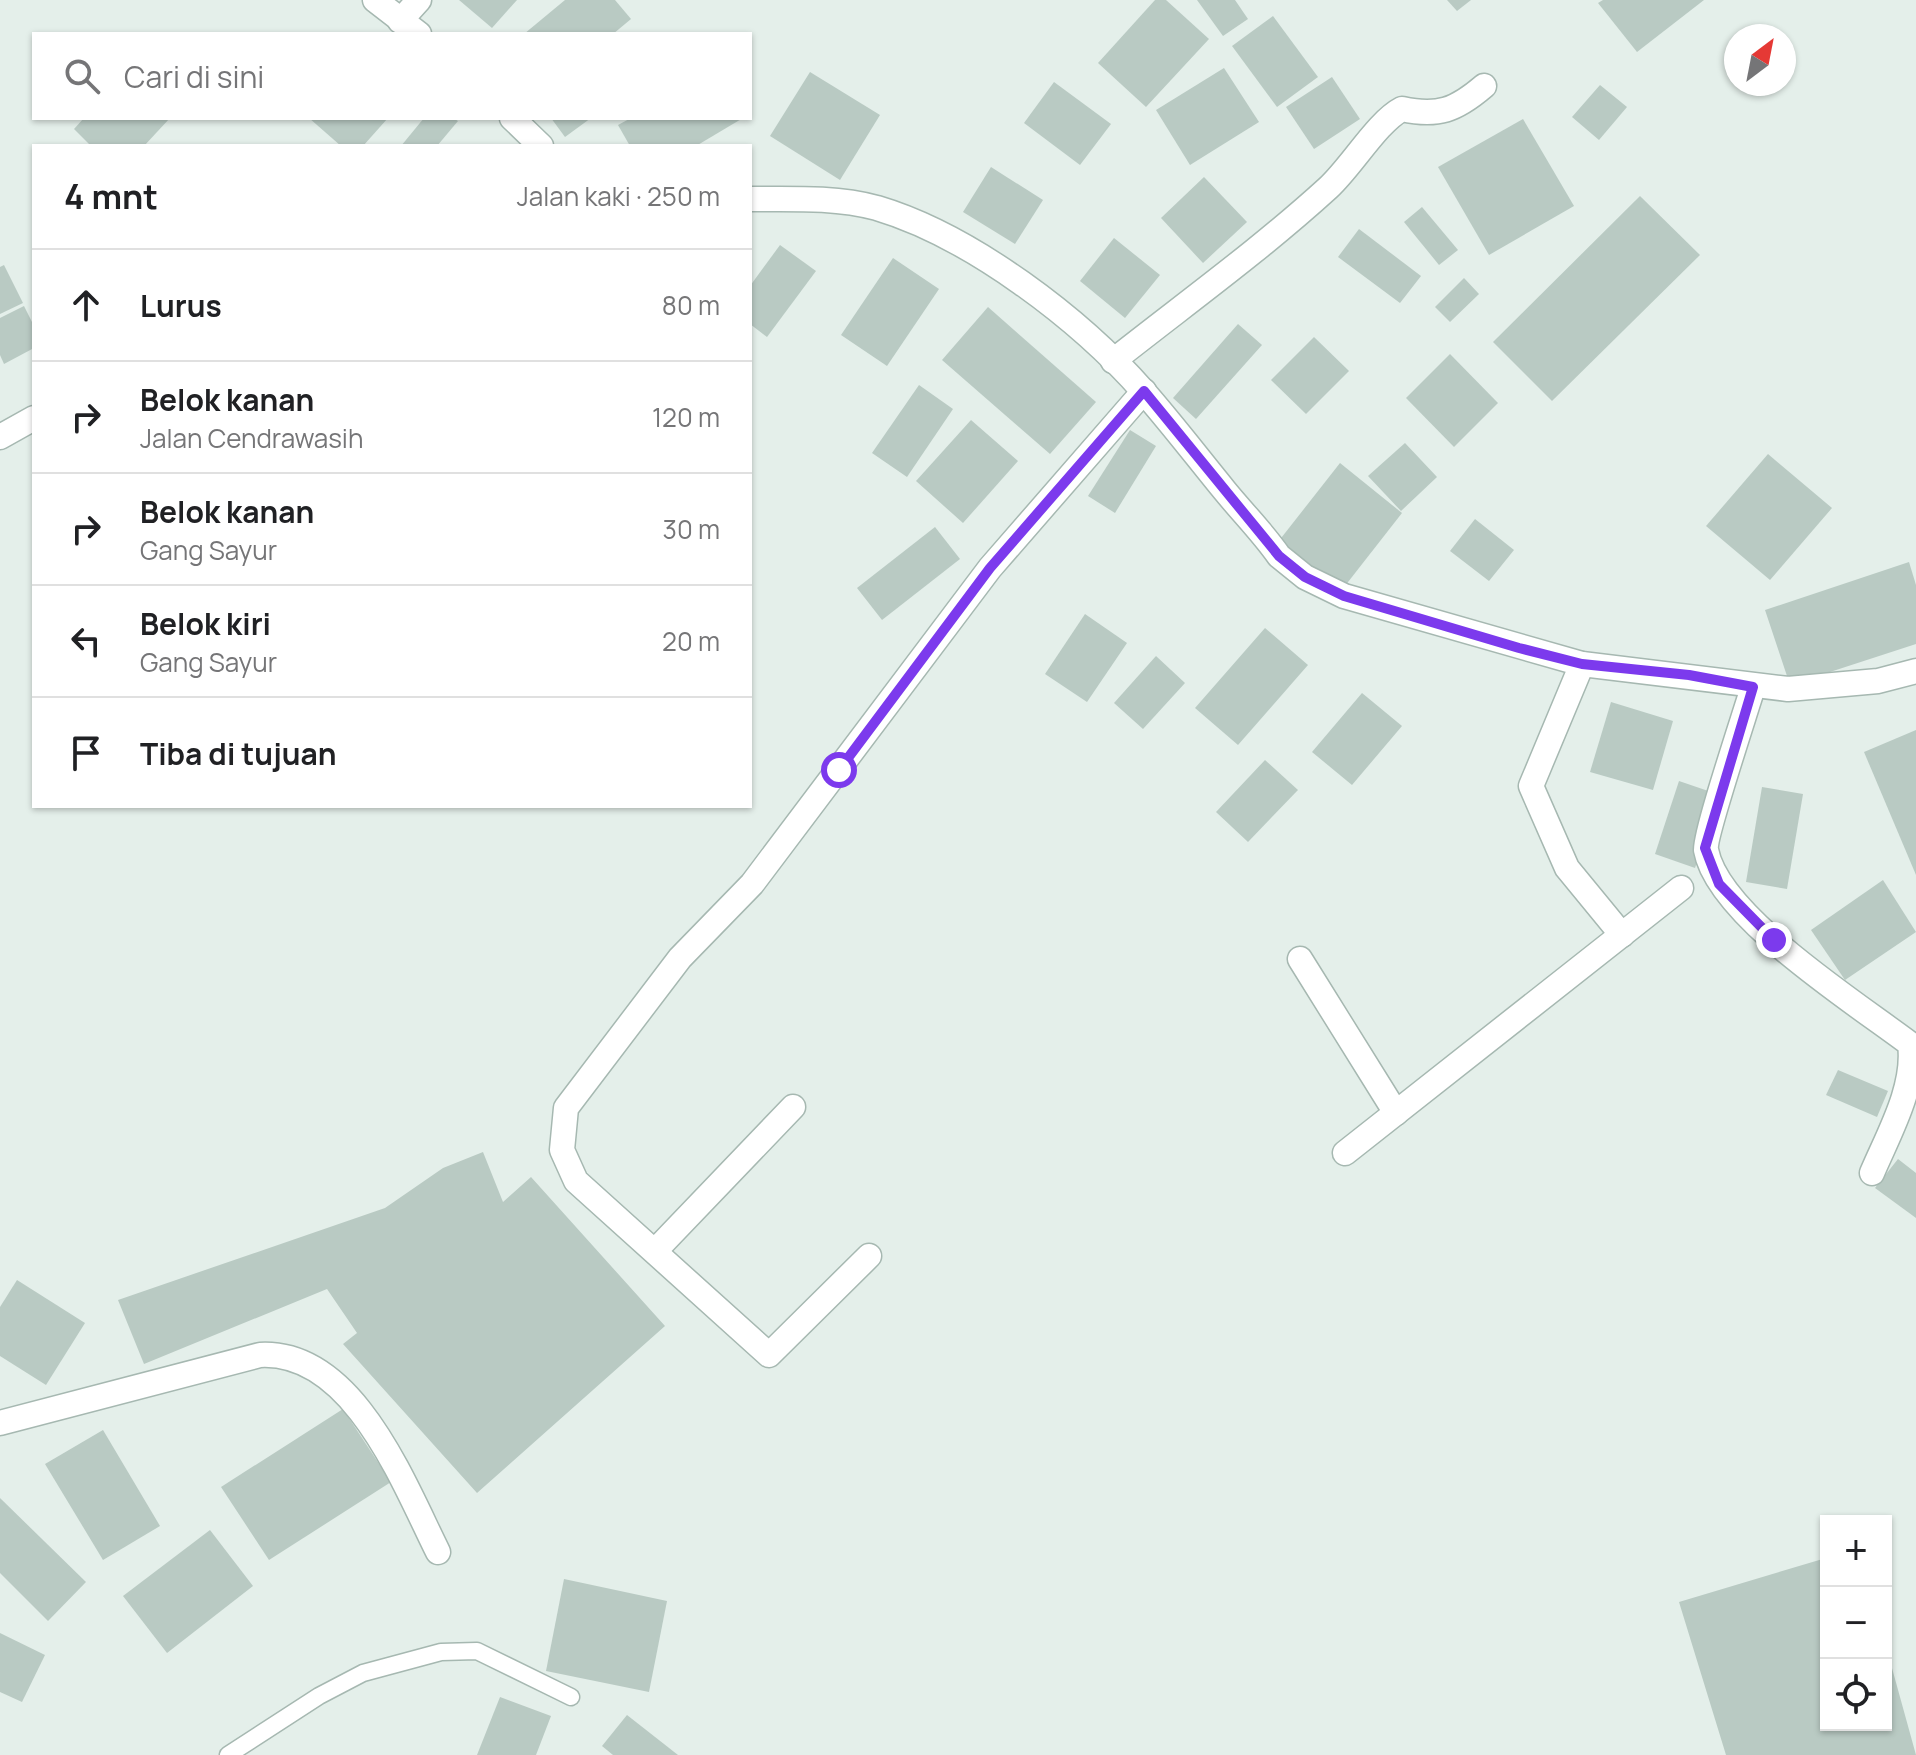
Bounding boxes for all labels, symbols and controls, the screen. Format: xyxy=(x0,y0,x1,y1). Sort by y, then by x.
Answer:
north arrow xyxy=(1724,24,1796,96)
search box xyxy=(32,32,752,120)
icon: search xyxy=(60,54,104,98)
text: Cari di sini xyxy=(124,56,264,97)
text: 4 mnt xyxy=(64,173,158,219)
text: Jalan kaki · 250 m xyxy=(517,178,720,214)
icon: ahead xyxy=(64,283,108,327)
text: Lurus xyxy=(140,285,222,326)
text: 80 m xyxy=(662,287,720,323)
text: Belok kanan xyxy=(140,379,314,420)
icon: right xyxy=(64,395,108,439)
text: 120 m xyxy=(652,399,720,435)
text: Jalan Cendrawasih xyxy=(140,420,363,456)
text: Belok kanan xyxy=(140,491,314,532)
icon: right xyxy=(64,507,108,551)
text: 30 m xyxy=(663,511,720,547)
text: Gang Sayur xyxy=(140,532,277,568)
text: Belok kiri xyxy=(140,603,271,644)
icon: left xyxy=(64,619,108,663)
text: 20 m xyxy=(662,623,720,659)
text: Gang Sayur xyxy=(140,644,277,680)
icon: arrive xyxy=(64,731,108,775)
text: Tiba di tujuan xyxy=(140,733,337,774)
route start xyxy=(821,752,857,788)
route end xyxy=(1756,922,1792,958)
map controls xyxy=(1820,1515,1892,1731)
button: + xyxy=(1820,1515,1892,1587)
button: − xyxy=(1820,1587,1892,1659)
button: locate xyxy=(1820,1659,1892,1731)

